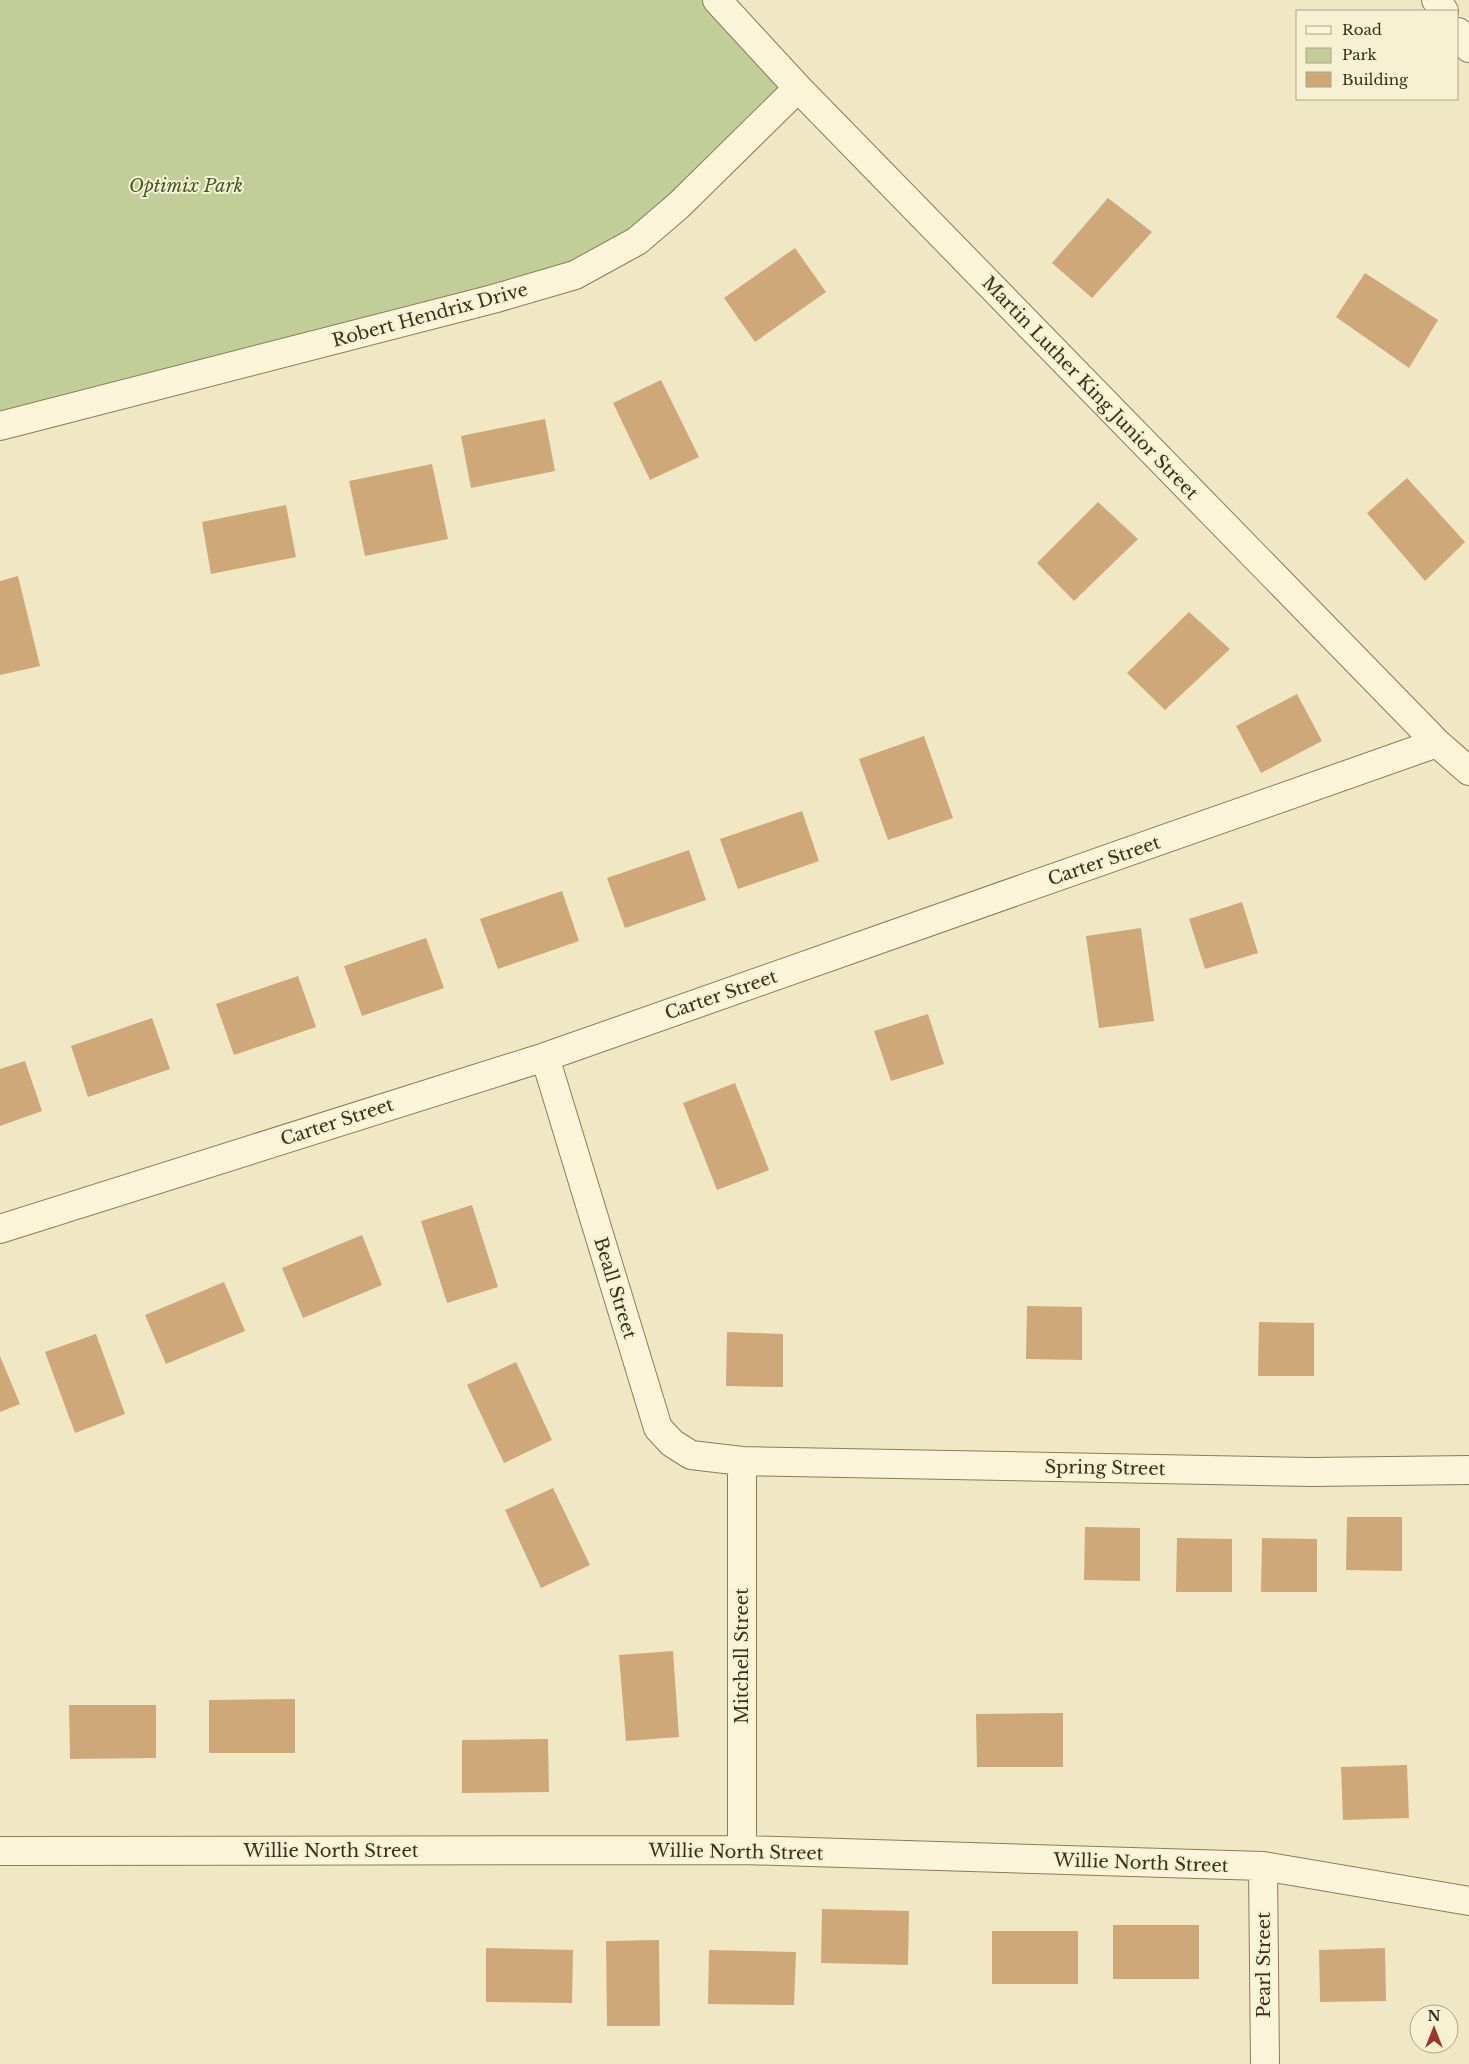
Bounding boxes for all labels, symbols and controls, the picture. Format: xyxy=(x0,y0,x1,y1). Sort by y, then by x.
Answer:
legend xyxy=(1296,10,1459,100)
text: Road xyxy=(1342,20,1382,39)
text: Park xyxy=(1342,45,1378,64)
text: Building xyxy=(1342,70,1409,89)
park label: Optimix Park xyxy=(129,175,243,197)
street label: Martin Luther King Junior Street xyxy=(977,272,1203,504)
street label: Robert Hendrix Drive xyxy=(330,278,530,352)
street label: Carter Street xyxy=(1045,831,1163,891)
street label: Carter Street xyxy=(662,965,780,1025)
street label: Carter Street xyxy=(278,1093,396,1151)
street label: Beall Street xyxy=(589,1235,641,1342)
street label: Spring Street xyxy=(1044,1456,1166,1480)
street label: Mitchell Street xyxy=(731,1588,753,1724)
street label: Willie North Street xyxy=(647,1839,824,1865)
street label: Willie North Street xyxy=(242,1840,419,1862)
street label: Willie North Street xyxy=(1052,1849,1229,1877)
street label: Pearl Street xyxy=(1253,1912,1275,2018)
north arrow xyxy=(1409,2004,1459,2054)
text: N xyxy=(1427,2007,1441,2025)

